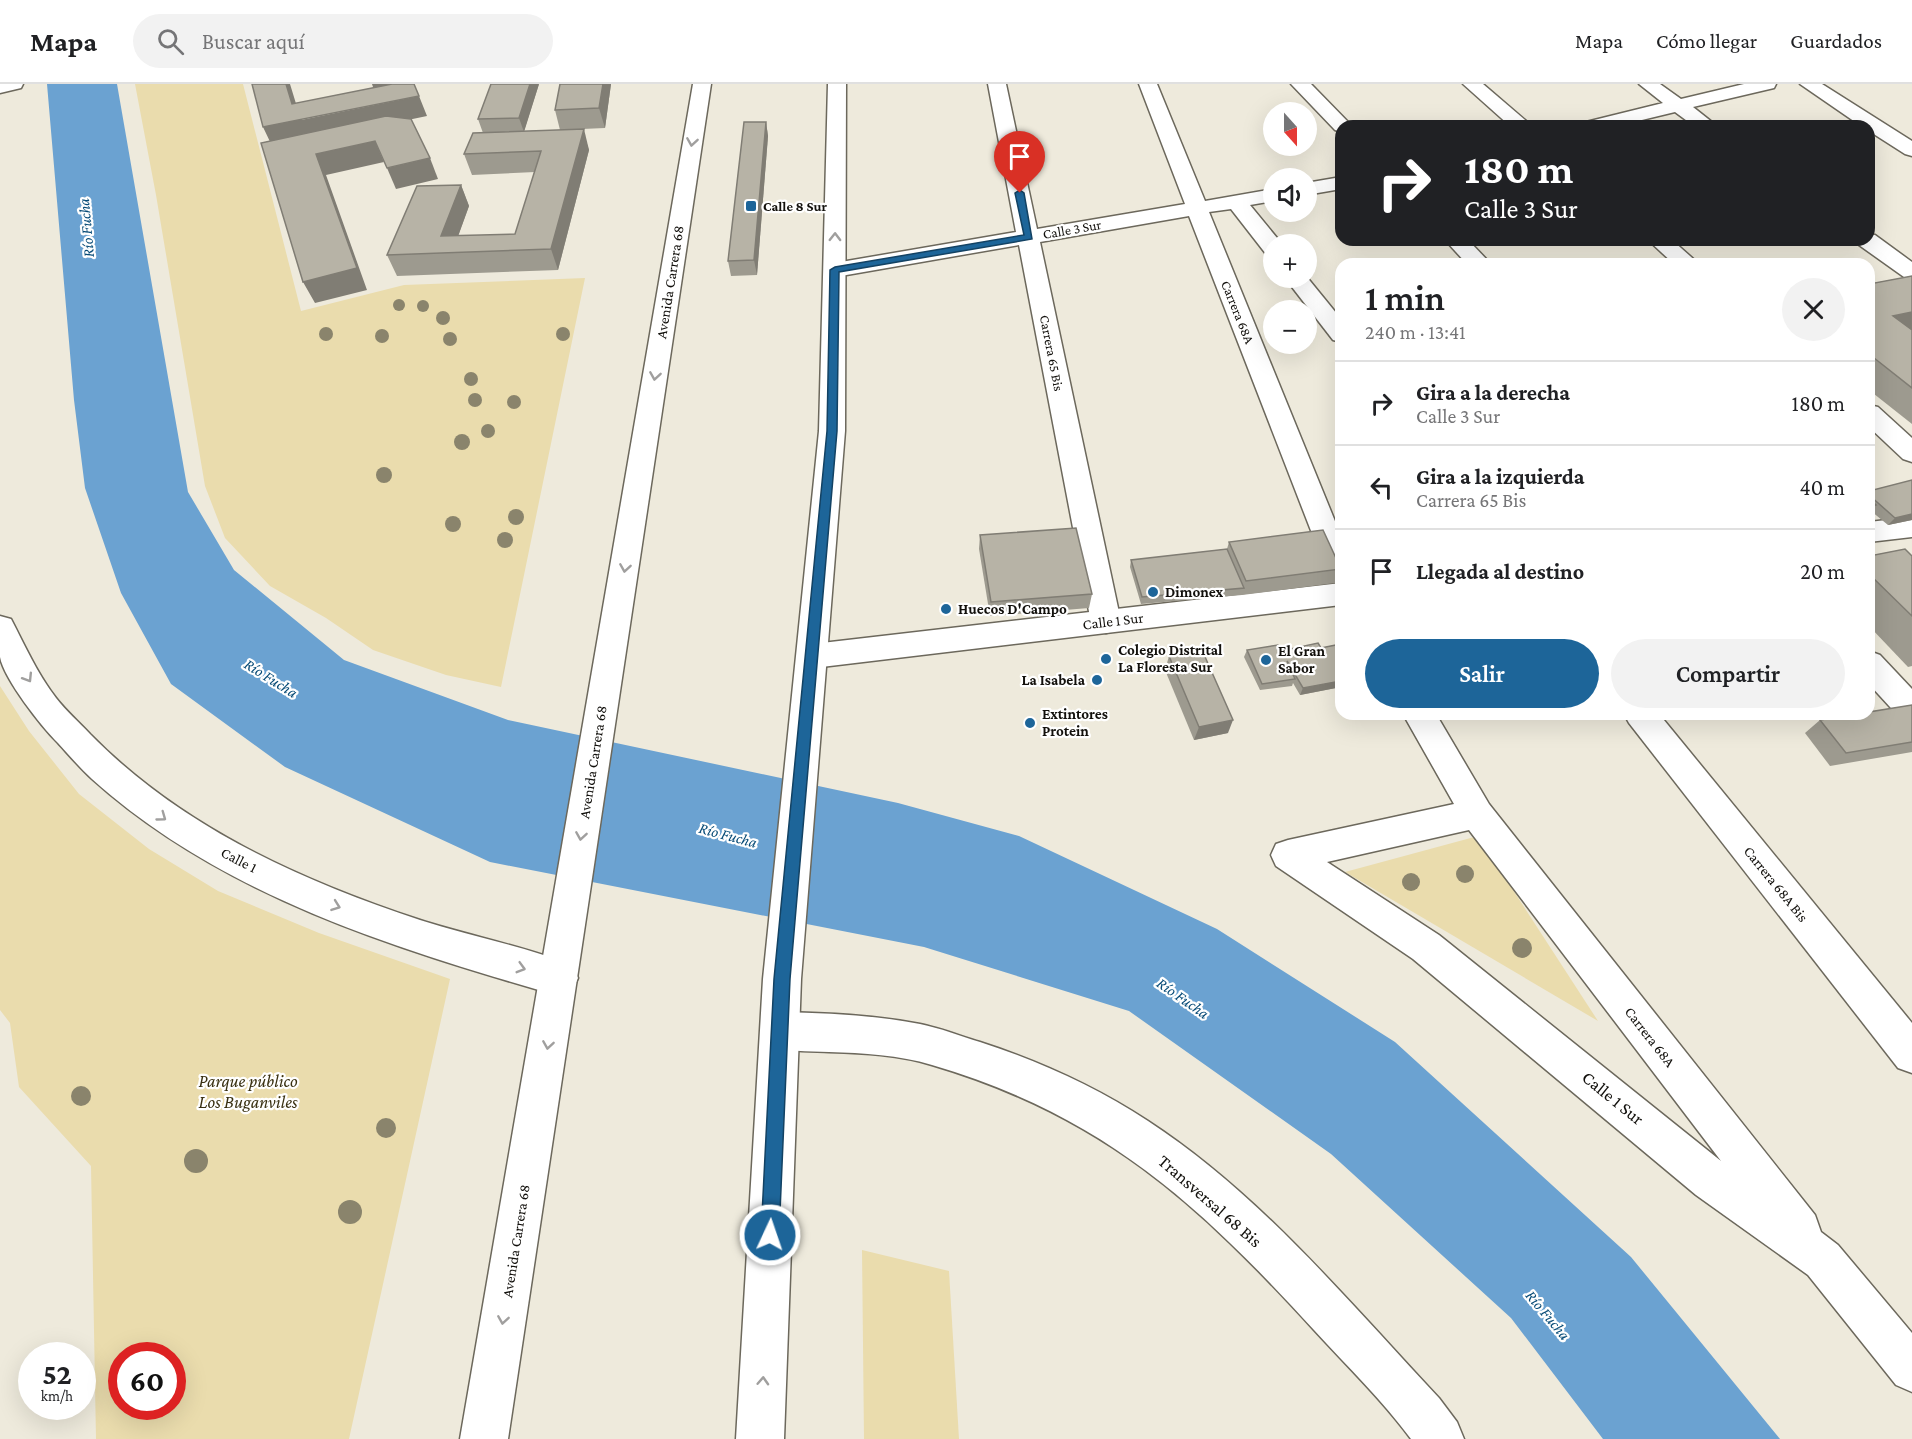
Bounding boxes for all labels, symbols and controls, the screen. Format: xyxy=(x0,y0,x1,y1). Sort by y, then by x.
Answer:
search box xyxy=(133,14,553,68)
icon: search xyxy=(154,25,187,58)
text: Mapa xyxy=(30,26,97,57)
text: Buscar aquí xyxy=(202,29,305,54)
text: Mapa xyxy=(1575,29,1623,53)
text: Cómo llegar xyxy=(1656,29,1757,53)
text: Guardados xyxy=(1790,29,1882,53)
north arrow xyxy=(1263,102,1317,156)
map controls xyxy=(1263,102,1317,354)
pin xyxy=(994,131,1045,193)
one-way arrow xyxy=(687,137,699,146)
icon: arrive xyxy=(1003,140,1036,173)
icon: right xyxy=(1365,144,1443,222)
text: 180 m xyxy=(1464,145,1573,192)
button: sound xyxy=(1263,168,1317,222)
text: Calle 3 Sur xyxy=(1464,194,1578,224)
water label: Río Fucha xyxy=(75,197,97,258)
place label: Calle 8 Sur xyxy=(763,198,827,214)
marker: Calle 8 Sur xyxy=(744,199,758,213)
street label: Calle 3 Sur xyxy=(1042,216,1102,242)
street label: Avenida Carrera 68 xyxy=(653,224,687,340)
one-way arrow xyxy=(829,233,841,242)
button: + xyxy=(1263,234,1317,288)
street label: Carrera 68A xyxy=(1218,278,1258,346)
text: 1 min xyxy=(1365,278,1445,318)
button: close xyxy=(1782,278,1845,341)
button: − xyxy=(1263,300,1317,354)
street label: Carrera 65 Bis xyxy=(1037,314,1067,392)
text: 240 m · 13:41 xyxy=(1365,321,1466,343)
one-way arrow xyxy=(649,371,661,380)
text: Gira a la derecha xyxy=(1416,380,1570,405)
icon: right xyxy=(1365,387,1398,420)
text: 180 m xyxy=(1792,391,1845,416)
text: Calle 3 Sur xyxy=(1416,405,1500,427)
text: Gira a la izquierda xyxy=(1416,464,1585,489)
icon: left xyxy=(1365,471,1398,504)
text: 40 m xyxy=(1800,475,1845,500)
text: Carrera 65 Bis xyxy=(1416,489,1526,511)
icon: arrive xyxy=(1365,555,1398,588)
text: Llegada al destino xyxy=(1416,559,1584,584)
text: 20 m xyxy=(1800,559,1845,584)
one-way arrow xyxy=(619,564,631,573)
place label: Dimonex xyxy=(1165,584,1224,600)
marker: Dimonex xyxy=(1146,585,1160,599)
place label: Huecos D'Campo xyxy=(958,601,1067,617)
marker: Huecos D'Campo xyxy=(939,602,953,616)
street label: Calle 1 Sur xyxy=(1082,609,1145,633)
button: Salir xyxy=(1365,639,1599,708)
button: Compartir xyxy=(1611,639,1845,708)
place label: Colegio Distrital La Floresta Sur xyxy=(1118,642,1223,675)
place label: El Gran Sabor xyxy=(1278,643,1325,676)
marker: Colegio Distrital La Floresta Sur xyxy=(1099,652,1113,666)
marker: El Gran Sabor xyxy=(1259,653,1273,667)
water label: Río Fucha xyxy=(241,655,301,701)
one-way arrow xyxy=(21,672,32,683)
place label: La Isabela xyxy=(1021,672,1086,688)
marker: La Isabela xyxy=(1090,673,1104,687)
street label: Avenida Carrera 68 xyxy=(576,704,610,820)
place label: Extintores Protein xyxy=(1042,706,1108,739)
marker: Extintores Protein xyxy=(1023,716,1037,730)
one-way arrow xyxy=(156,810,167,821)
water label: Río Fucha xyxy=(697,819,759,851)
one-way arrow xyxy=(575,831,588,841)
street label: Carrera 68A Bis xyxy=(1741,843,1811,925)
street label: Calle 1 xyxy=(218,844,260,876)
one-way arrow xyxy=(330,899,341,911)
one-way arrow xyxy=(516,960,526,973)
water label: Río Fucha xyxy=(1154,974,1213,1022)
street label: Carrera 68A xyxy=(1622,1004,1679,1071)
one-way arrow xyxy=(542,1040,554,1050)
street label: Calle 1 Sur xyxy=(1578,1067,1648,1129)
park label: Parque público Los Buganviles xyxy=(198,1071,298,1112)
street label: Transversal 68 Bis xyxy=(1154,1151,1266,1251)
street label: Avenida Carrera 68 xyxy=(499,1183,533,1299)
position arrow xyxy=(738,1203,802,1267)
water label: Río Fucha xyxy=(1522,1287,1574,1344)
one-way arrow xyxy=(498,1316,510,1325)
speed limit sign: 60 xyxy=(108,1342,186,1420)
text: 52 xyxy=(42,1357,72,1390)
one-way arrow xyxy=(756,1376,769,1385)
text: km/h xyxy=(41,1388,73,1404)

